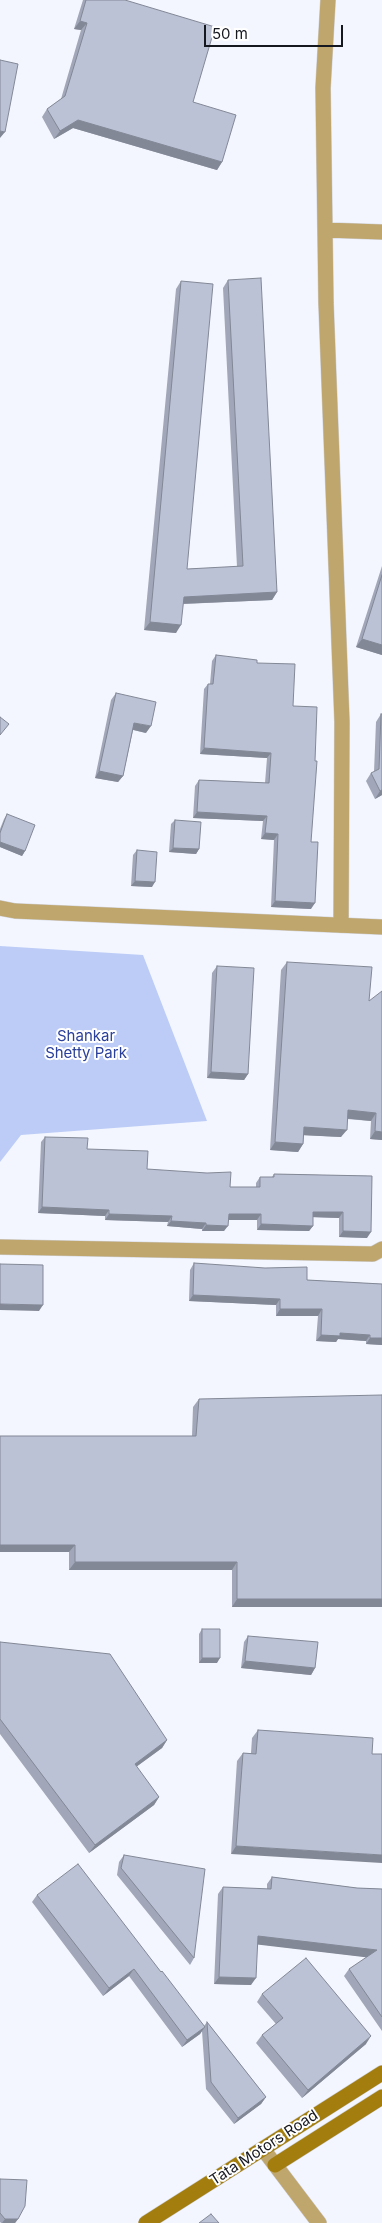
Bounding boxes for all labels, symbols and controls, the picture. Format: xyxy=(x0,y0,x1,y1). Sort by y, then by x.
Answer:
scale bar xyxy=(207,15,346,47)
text: 50 m xyxy=(212,24,248,43)
park label: Shankar Shetty Park xyxy=(45,1027,127,1062)
street label: Tata Motors Road xyxy=(207,2106,321,2190)

